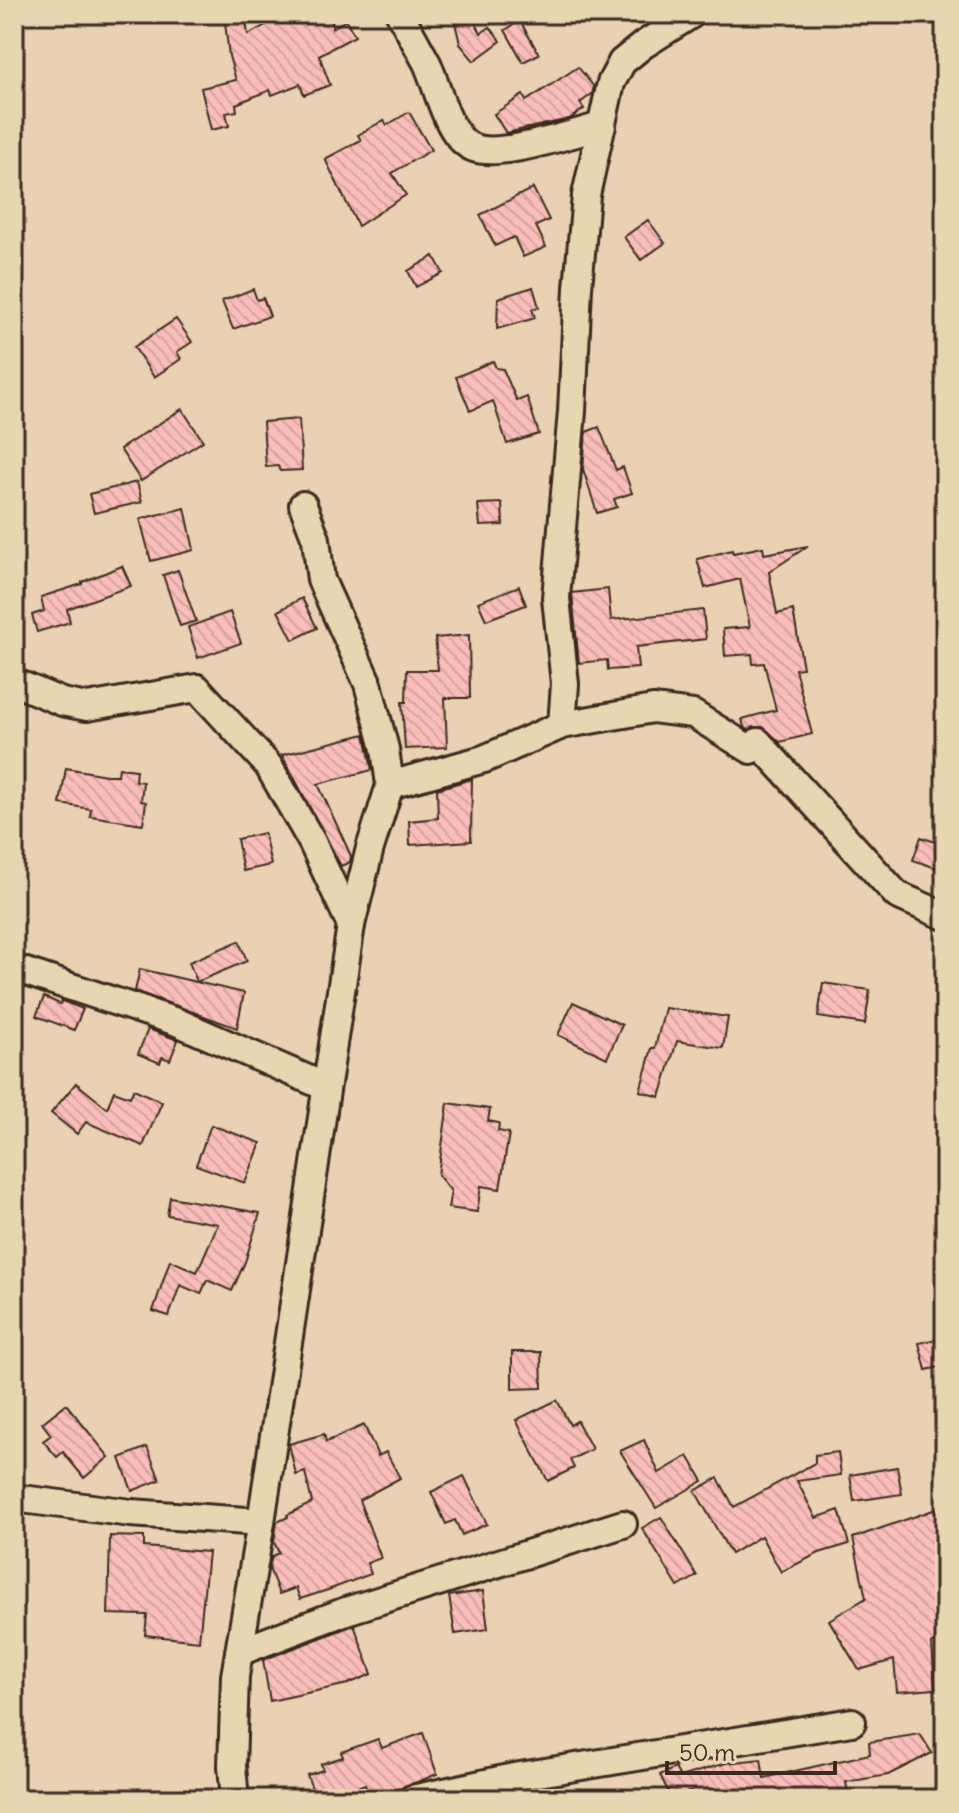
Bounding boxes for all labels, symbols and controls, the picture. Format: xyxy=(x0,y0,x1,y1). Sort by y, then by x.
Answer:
scale bar xyxy=(667,1725,835,1775)
text: 50 m xyxy=(679,1737,735,1767)

